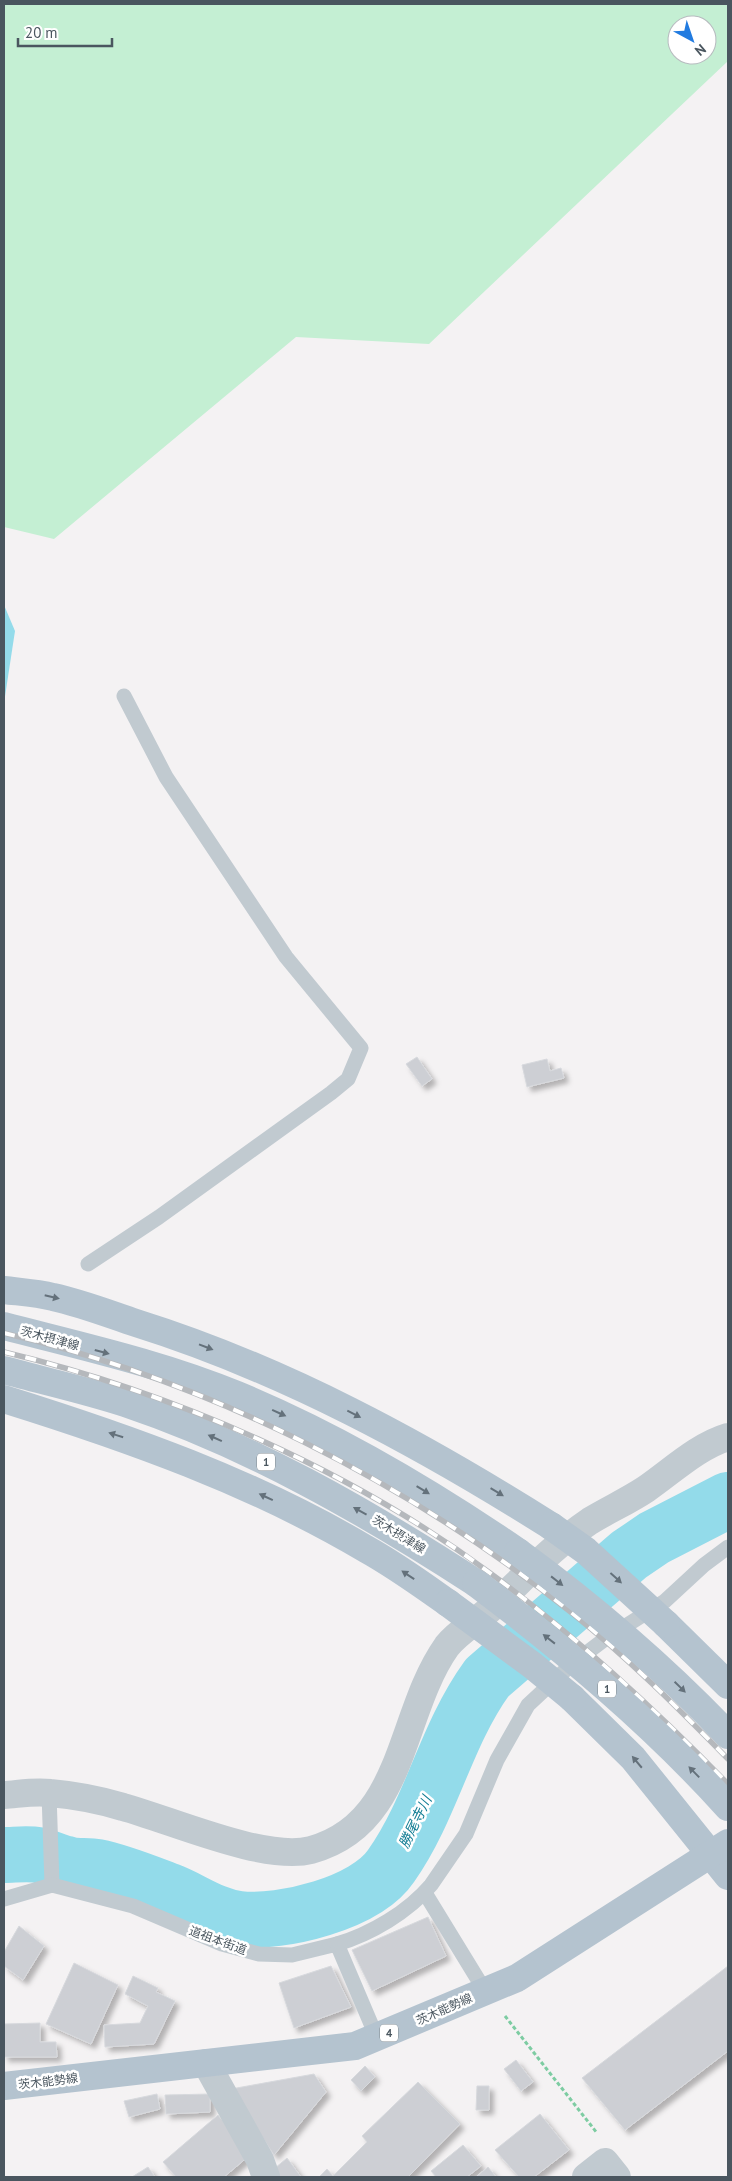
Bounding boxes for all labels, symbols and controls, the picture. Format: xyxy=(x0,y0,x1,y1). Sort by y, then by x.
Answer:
scale bar xyxy=(18,15,111,47)
north arrow xyxy=(667,15,717,65)
text: 20 m xyxy=(25,23,58,42)
text: N xyxy=(691,40,710,60)
one-way arrow xyxy=(44,1293,59,1301)
street label: 茨木摂津線 xyxy=(19,1323,81,1353)
one-way arrow xyxy=(199,1344,214,1352)
one-way arrow xyxy=(94,1348,109,1356)
one-way arrow xyxy=(272,1410,286,1418)
one-way arrow xyxy=(347,1410,362,1418)
one-way arrow xyxy=(108,1431,123,1439)
one-way arrow xyxy=(208,1434,222,1442)
road number: 1 xyxy=(257,1454,275,1470)
one-way arrow xyxy=(416,1485,429,1494)
one-way arrow xyxy=(490,1488,503,1497)
one-way arrow xyxy=(259,1492,273,1500)
one-way arrow xyxy=(353,1506,367,1515)
street label: 茨木摂津線 xyxy=(370,1512,428,1556)
one-way arrow xyxy=(401,1570,415,1580)
one-way arrow xyxy=(610,1572,622,1584)
one-way arrow xyxy=(550,1576,563,1587)
one-way arrow xyxy=(543,1634,556,1645)
road number: 1 xyxy=(598,1680,616,1698)
one-way arrow xyxy=(674,1681,686,1693)
one-way arrow xyxy=(631,1756,642,1769)
one-way arrow xyxy=(689,1767,701,1779)
water label: 勝尾寺川 xyxy=(395,1791,436,1851)
street label: 道祖本街道 xyxy=(187,1923,249,1957)
street label: 茨木能勢線 xyxy=(414,1990,474,2028)
road number: 4 xyxy=(380,2025,398,2042)
street label: 茨木能勢線 xyxy=(17,2070,79,2092)

